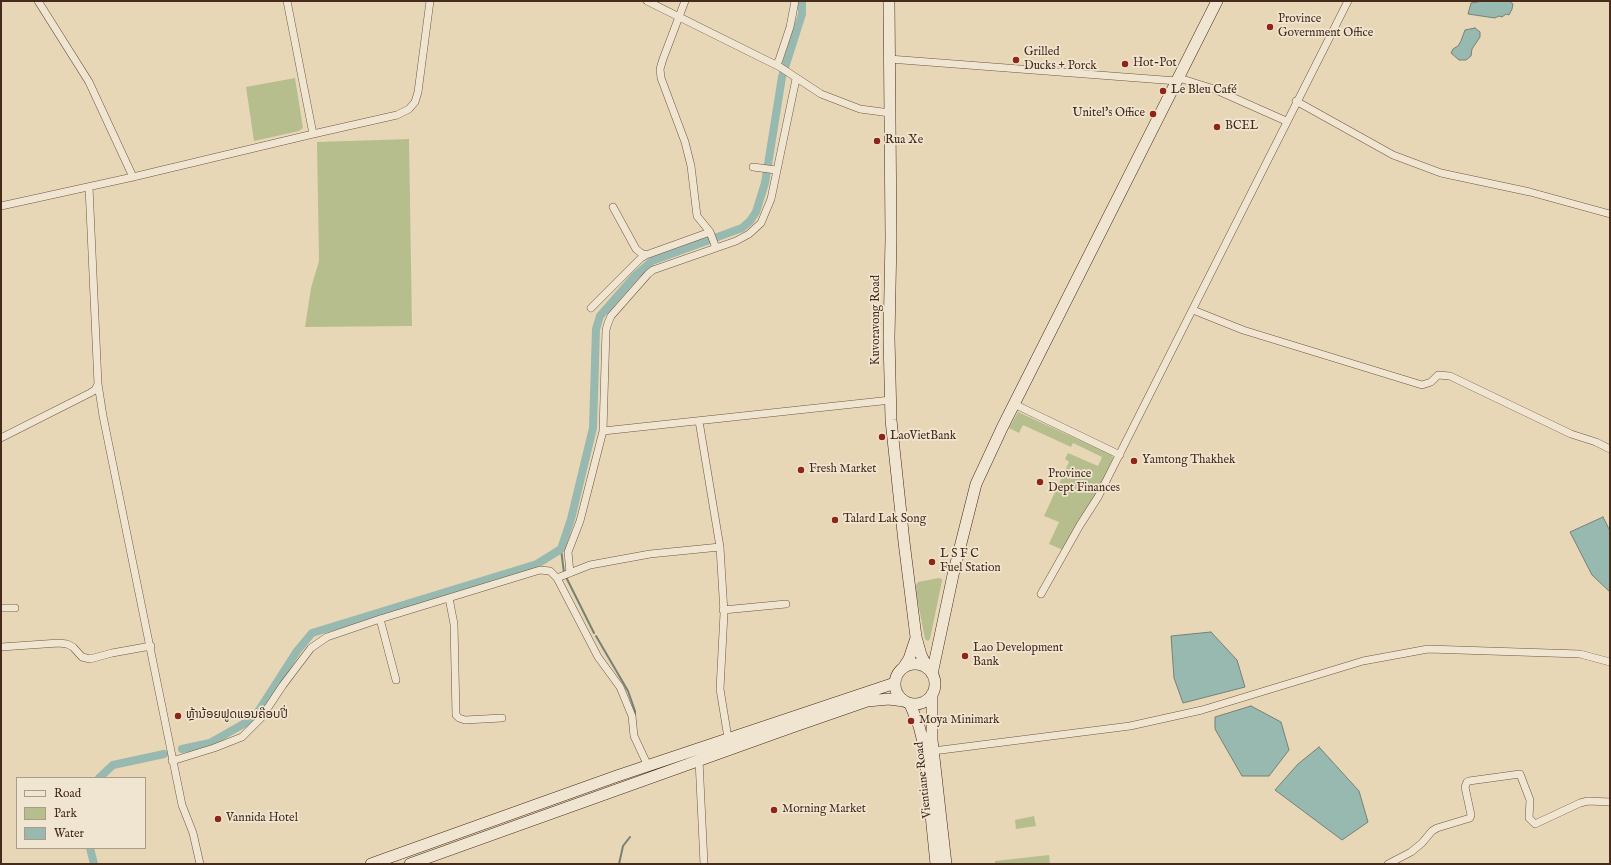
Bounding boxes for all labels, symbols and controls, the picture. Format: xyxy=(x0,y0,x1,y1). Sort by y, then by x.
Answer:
place label: Province Government Office xyxy=(1278,13,1373,41)
marker: Province Government Office xyxy=(1265,22,1275,32)
place label: Grilled Ducks + Porck xyxy=(1024,46,1097,74)
marker: Grilled Ducks + Porck xyxy=(1011,55,1021,65)
place label: Hot-Pot xyxy=(1133,57,1177,71)
marker: Hot-Pot xyxy=(1120,59,1130,69)
place label: Le Bleu Café xyxy=(1171,84,1237,98)
marker: Le Bleu Café xyxy=(1158,86,1168,96)
place label: Unitel's Office xyxy=(1073,107,1145,121)
marker: Unitel's Office xyxy=(1148,109,1158,119)
place label: BCEL xyxy=(1225,120,1258,134)
marker: BCEL xyxy=(1212,122,1222,132)
place label: Rua Xe xyxy=(885,134,923,148)
marker: Rua Xe xyxy=(872,136,882,146)
street label: Kuvoravong Road xyxy=(870,275,884,365)
place label: LaoVietBank xyxy=(890,430,956,444)
marker: LaoVietBank xyxy=(877,432,887,442)
place label: Yamtong Thakhek xyxy=(1142,454,1235,468)
marker: Yamtong Thakhek xyxy=(1129,456,1139,466)
place label: Fresh Market xyxy=(809,463,876,477)
marker: Fresh Market xyxy=(796,465,806,475)
place label: Province Dept Finances xyxy=(1048,468,1120,496)
marker: Province Dept Finances xyxy=(1035,477,1045,487)
place label: Talard Lak Song xyxy=(843,513,926,527)
marker: Talard Lak Song xyxy=(830,515,840,525)
place label: L S F C Fuel Station xyxy=(940,548,1001,576)
marker: L S F C Fuel Station xyxy=(927,557,937,567)
place label: Lao Development Bank xyxy=(973,642,1063,670)
marker: Lao Development Bank xyxy=(960,651,970,661)
place label: ຫຼ້ານ້ອຍຟູດແອນຄ໊ອບປີ່ xyxy=(186,709,288,723)
marker: ຫຼ້ານ້ອຍຟູດແອນຄ໊ອບປີ່ xyxy=(173,711,183,721)
place label: Moya Minimark xyxy=(919,714,999,728)
marker: Moya Minimark xyxy=(906,716,916,726)
street label: Vientiane Road xyxy=(913,741,935,819)
legend xyxy=(16,777,146,849)
text: Road xyxy=(54,786,81,801)
place label: Morning Market xyxy=(782,803,866,817)
marker: Morning Market xyxy=(769,805,779,815)
text: Park xyxy=(54,806,77,821)
place label: Vannida Hotel xyxy=(226,812,298,826)
marker: Vannida Hotel xyxy=(213,814,223,824)
text: Water xyxy=(54,826,84,841)

